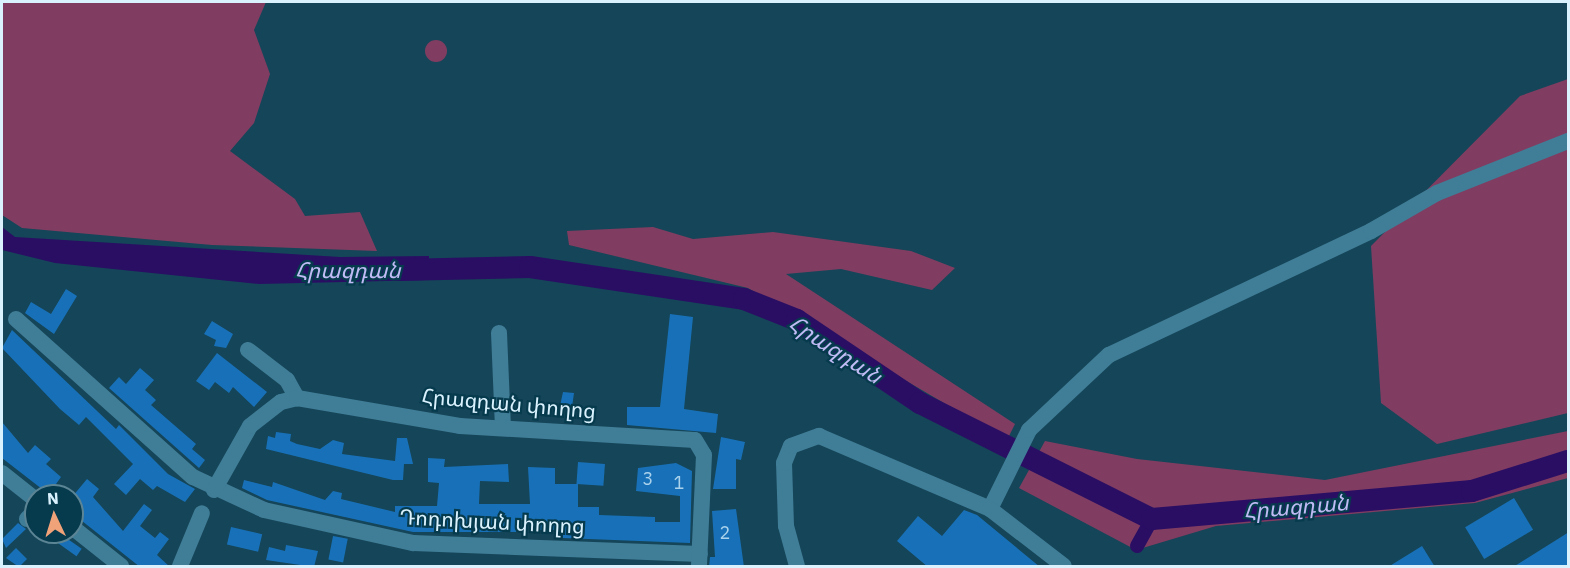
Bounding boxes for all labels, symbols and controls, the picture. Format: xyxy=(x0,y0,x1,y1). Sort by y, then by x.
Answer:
water label: Հրազդան xyxy=(295,257,401,283)
water label: Հրազդան xyxy=(785,309,887,389)
street label: Հրազդան փողոց xyxy=(421,383,597,423)
house number: 3 xyxy=(643,468,653,490)
house number: 1 xyxy=(674,472,684,494)
north arrow xyxy=(24,484,84,544)
text: N xyxy=(46,488,59,508)
water label: Հրազդան xyxy=(1242,488,1350,524)
street label: Դոդոխյան փողոց xyxy=(399,504,585,538)
house number: 2 xyxy=(720,522,730,544)

